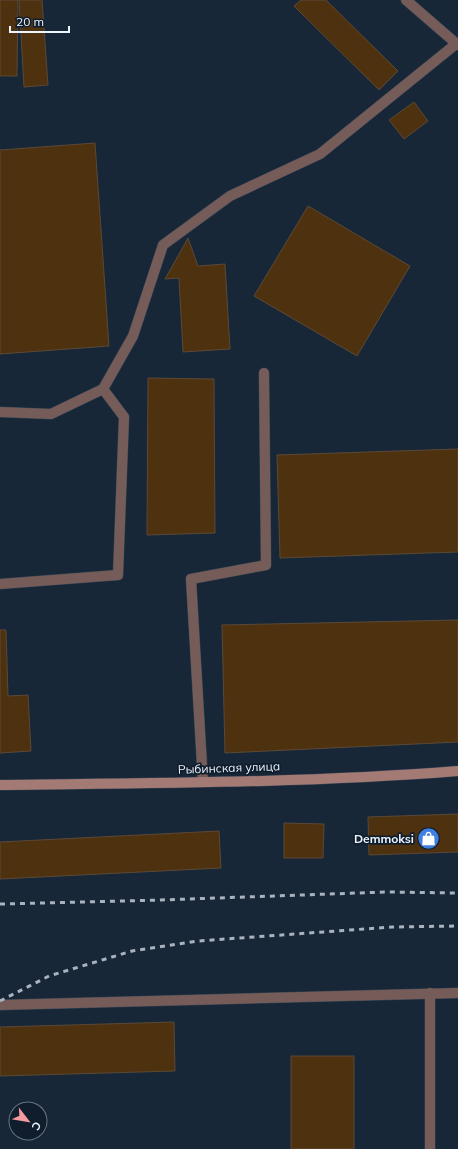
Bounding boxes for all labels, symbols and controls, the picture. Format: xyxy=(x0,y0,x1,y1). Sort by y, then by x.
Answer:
scale bar xyxy=(10,8,69,34)
text: 20 m xyxy=(16,14,44,29)
street label: Рыбинская улица xyxy=(178,758,280,777)
shop icon: Demmoksi xyxy=(416,826,442,852)
place label: Demmoksi xyxy=(354,831,414,846)
north arrow xyxy=(8,1101,48,1141)
text: С xyxy=(28,1119,45,1133)

